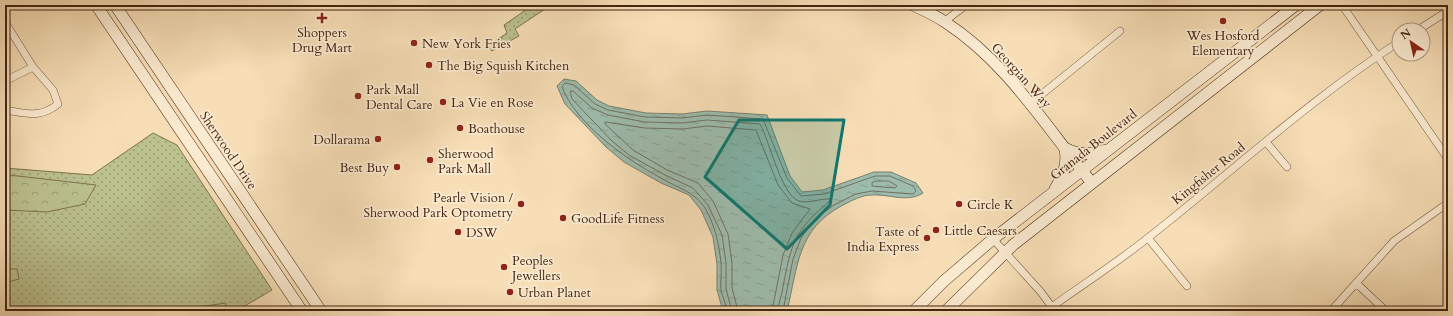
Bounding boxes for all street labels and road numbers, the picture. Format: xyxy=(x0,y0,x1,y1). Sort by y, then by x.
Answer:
street label: Georgian Way xyxy=(987,39,1056,112)
street label: Granada Boulevard xyxy=(1046,105,1141,184)
street label: Sherwood Drive xyxy=(195,108,261,193)
street label: Kingfisher Road xyxy=(1168,139,1249,209)

